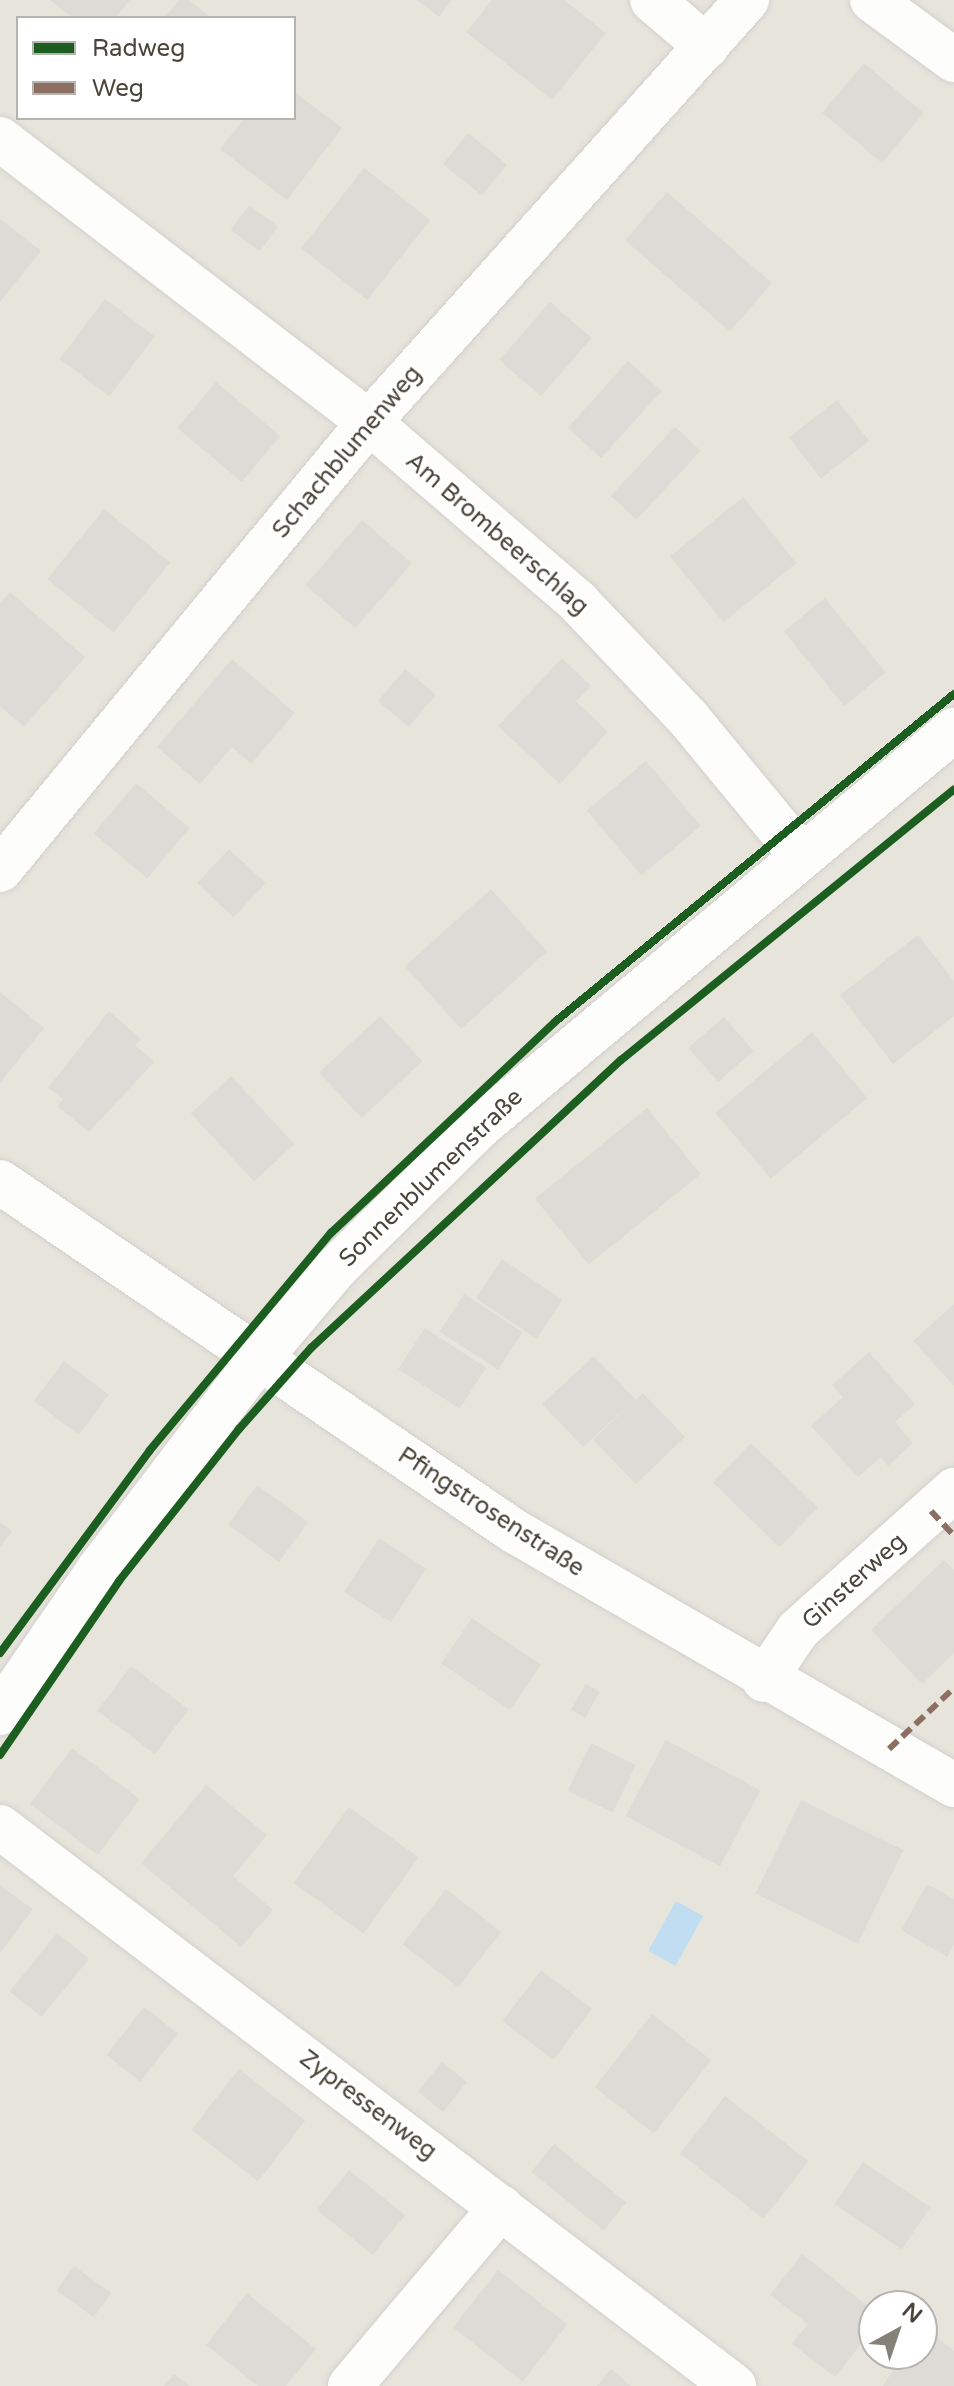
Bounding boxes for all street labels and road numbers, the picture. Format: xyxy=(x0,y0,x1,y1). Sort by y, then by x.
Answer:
street label: Schachblumenweg xyxy=(266,360,428,544)
street label: Am Brombeerschlag xyxy=(400,447,594,621)
street label: Sonnenblumenstraße xyxy=(333,1083,529,1273)
street label: Pfingstrosenstraße xyxy=(392,1441,590,1583)
street label: Ginsterweg xyxy=(796,1527,912,1635)
street label: Zypressenweg xyxy=(294,2044,442,2166)

